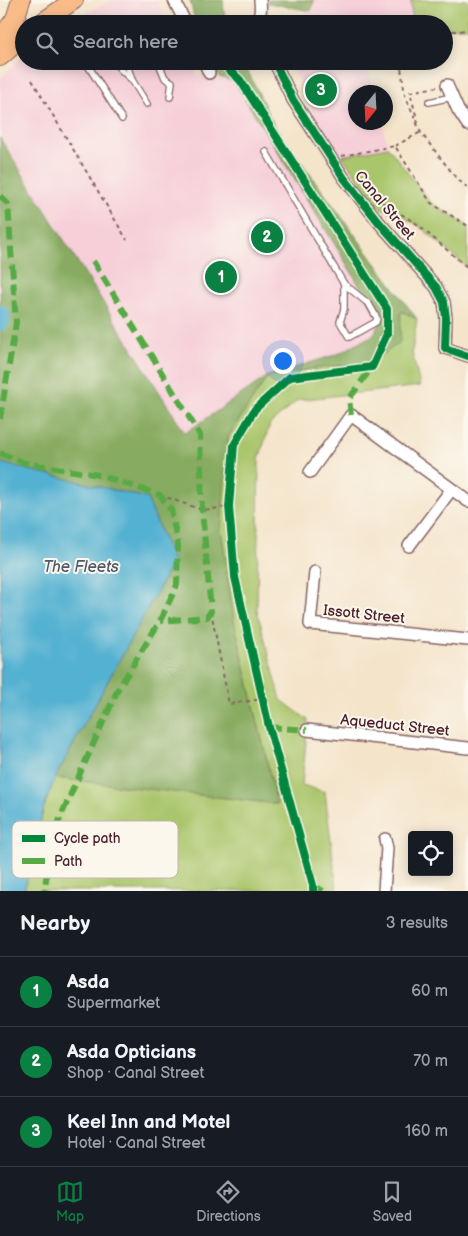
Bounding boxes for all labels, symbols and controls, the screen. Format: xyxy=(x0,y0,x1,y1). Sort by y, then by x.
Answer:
search box xyxy=(15,15,453,70)
icon: search xyxy=(33,29,61,57)
text: Search here xyxy=(73,31,178,54)
pin: 3 xyxy=(305,71,337,109)
north arrow xyxy=(348,85,393,130)
street label: Canal Street xyxy=(350,167,419,244)
pin: 2 xyxy=(251,218,283,256)
pin: 1 xyxy=(205,258,237,296)
your location xyxy=(270,348,296,374)
water label: The Fleets xyxy=(43,558,119,577)
street label: Issott Street xyxy=(322,601,406,628)
street label: Aqueduct Street xyxy=(340,710,451,741)
legend xyxy=(12,821,178,878)
text: Cycle path xyxy=(54,830,121,847)
map controls xyxy=(408,831,453,876)
button: locate xyxy=(408,831,453,876)
text: Path xyxy=(54,853,82,870)
text: Nearby xyxy=(20,911,90,936)
text: 3 results xyxy=(386,914,448,933)
text: Asda xyxy=(67,971,109,994)
text: 1 xyxy=(33,982,39,1001)
text: 60 m xyxy=(411,982,448,1001)
text: Supermarket xyxy=(67,994,160,1013)
text: Asda Opticians xyxy=(67,1041,196,1064)
text: 2 xyxy=(31,1052,41,1071)
text: 70 m xyxy=(413,1052,448,1071)
text: Shop · Canal Street xyxy=(67,1064,204,1083)
text: Keel Inn and Motel xyxy=(67,1111,230,1134)
text: 3 xyxy=(31,1122,41,1141)
text: 160 m xyxy=(405,1122,448,1141)
text: Hotel · Canal Street xyxy=(67,1134,206,1153)
tab: Map xyxy=(56,1178,84,1225)
tab: Directions xyxy=(196,1178,261,1225)
tab: Saved xyxy=(373,1178,412,1225)

